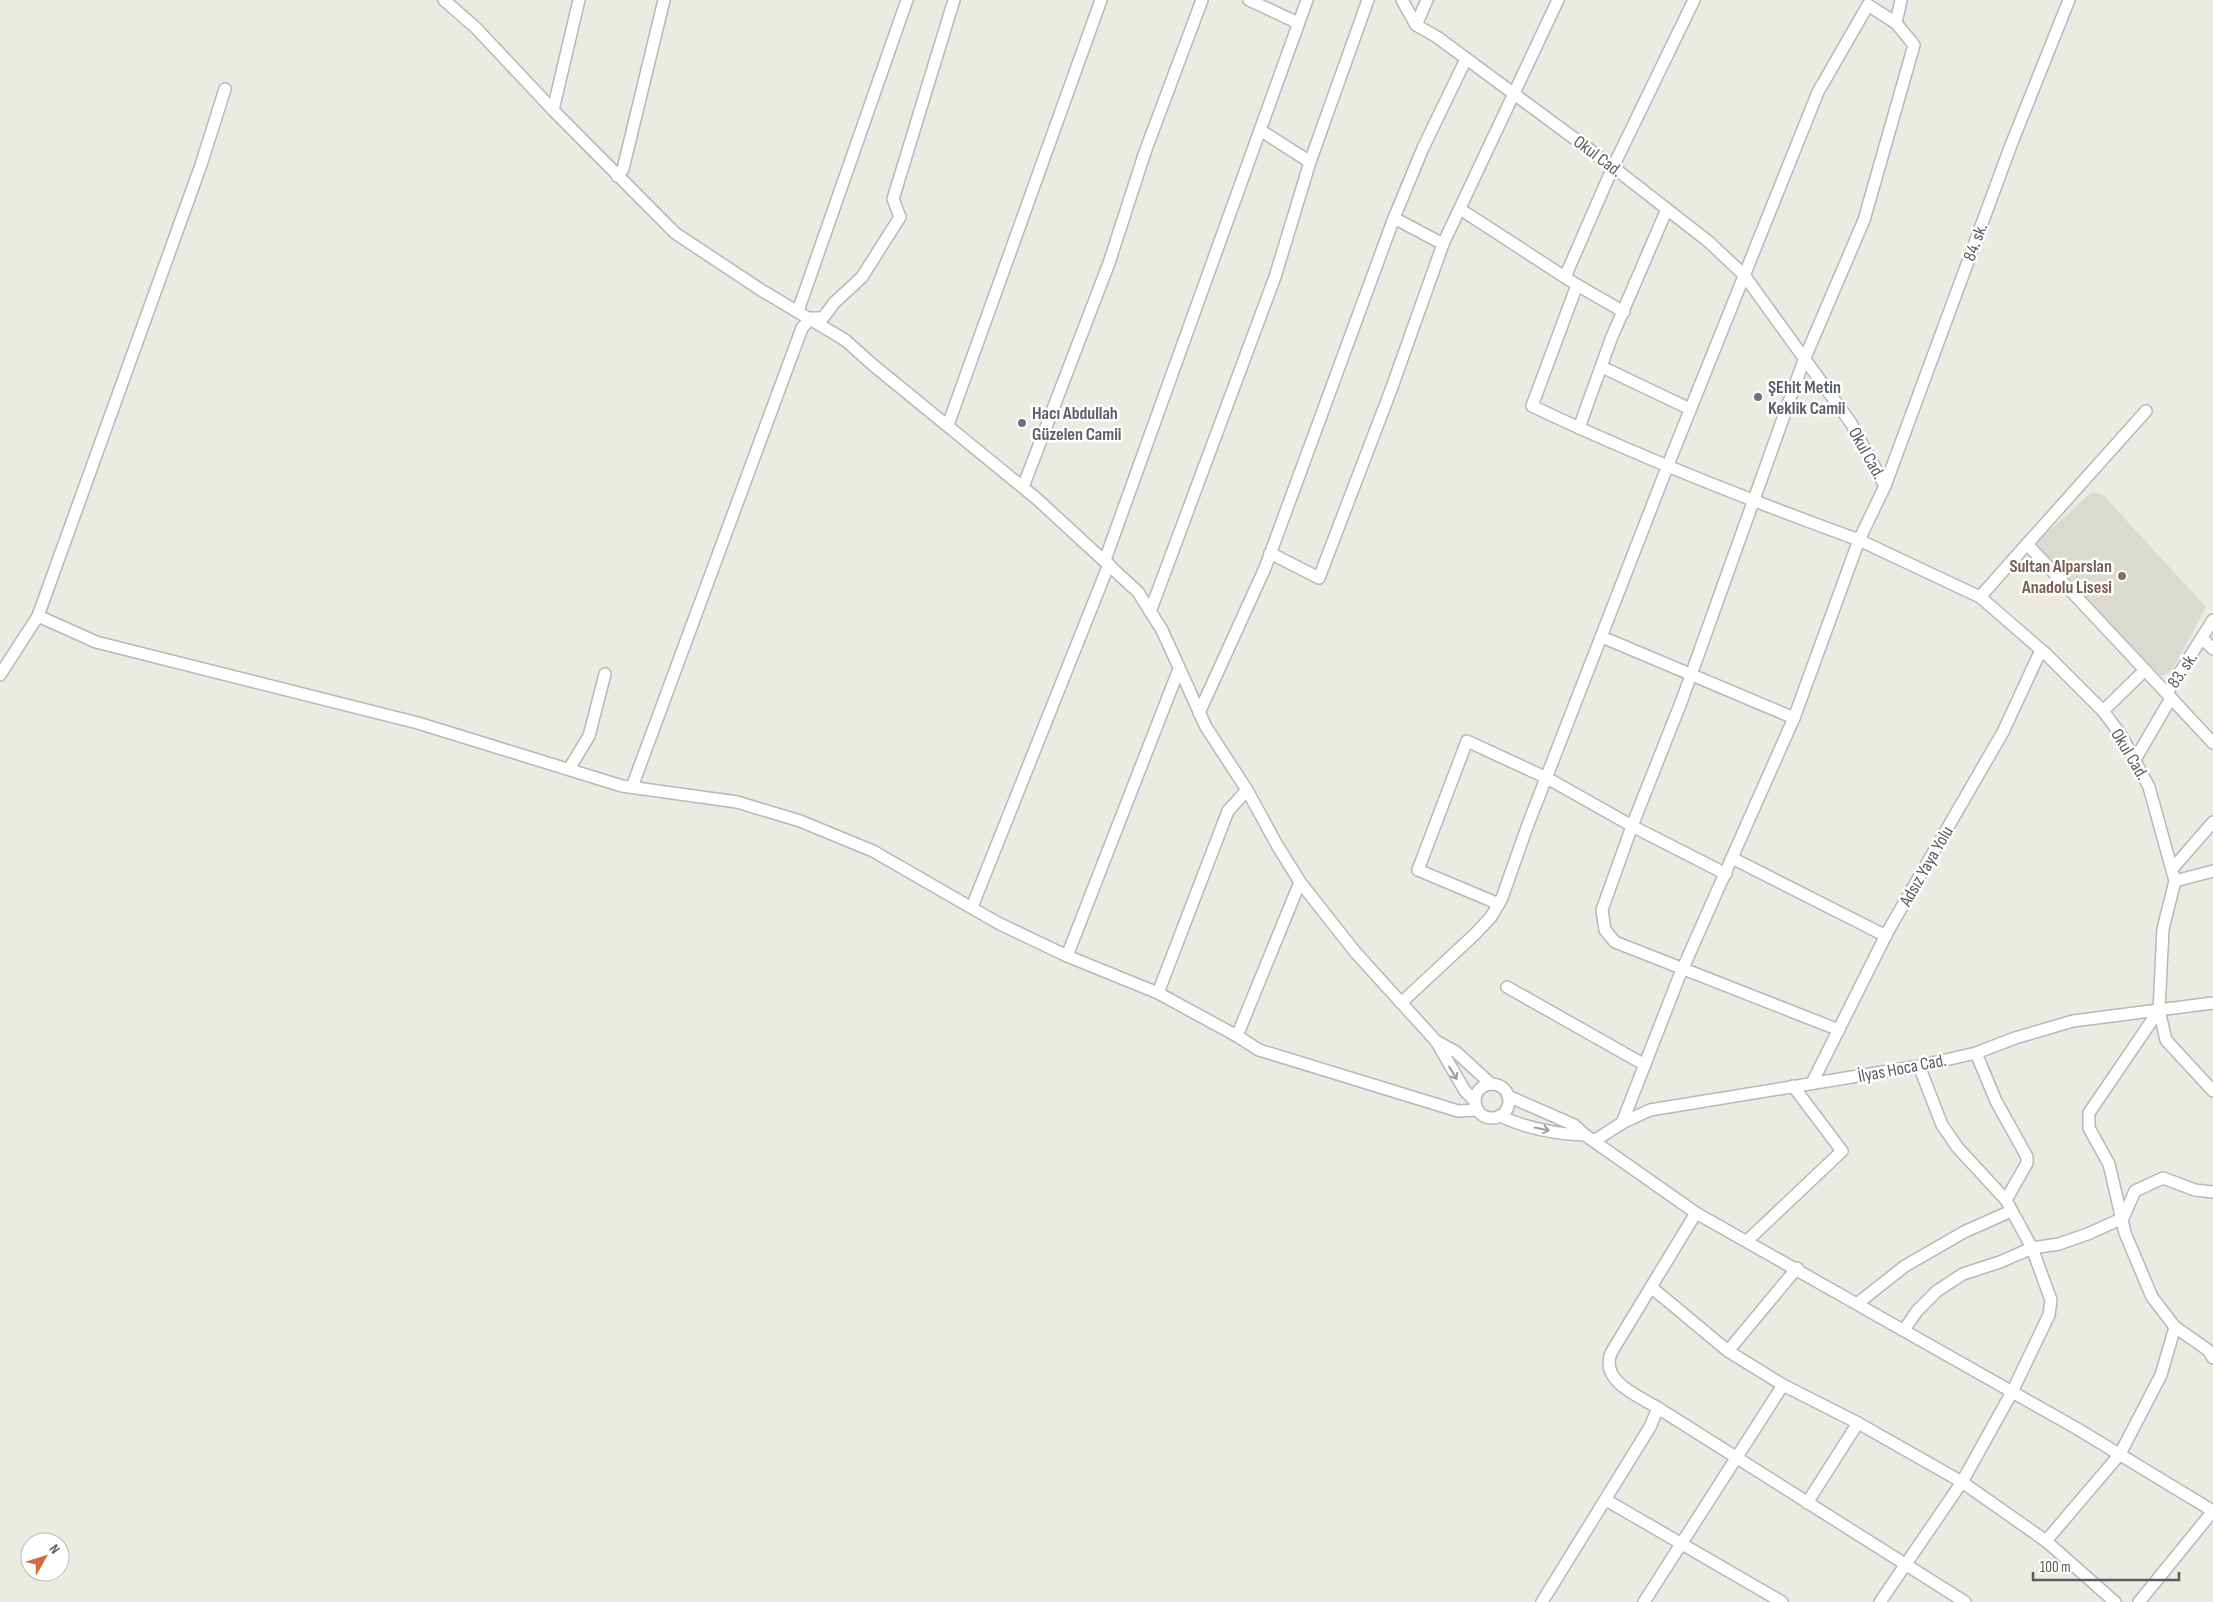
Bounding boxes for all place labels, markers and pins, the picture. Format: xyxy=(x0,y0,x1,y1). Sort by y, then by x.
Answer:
place label: ŞEhit Metin Keklik Camii xyxy=(1768,377,1845,419)
marker: ŞEhit Metin Keklik Camii xyxy=(1752,391,1764,403)
place label: Hacı Abdullah Güzelen Camii xyxy=(1032,403,1121,445)
marker: Hacı Abdullah Güzelen Camii xyxy=(1016,417,1028,429)
place label: Sultan Alparslan Anadolu Lisesi xyxy=(2009,556,2112,598)
marker: Sultan Alparslan Anadolu Lisesi xyxy=(2116,570,2128,582)

